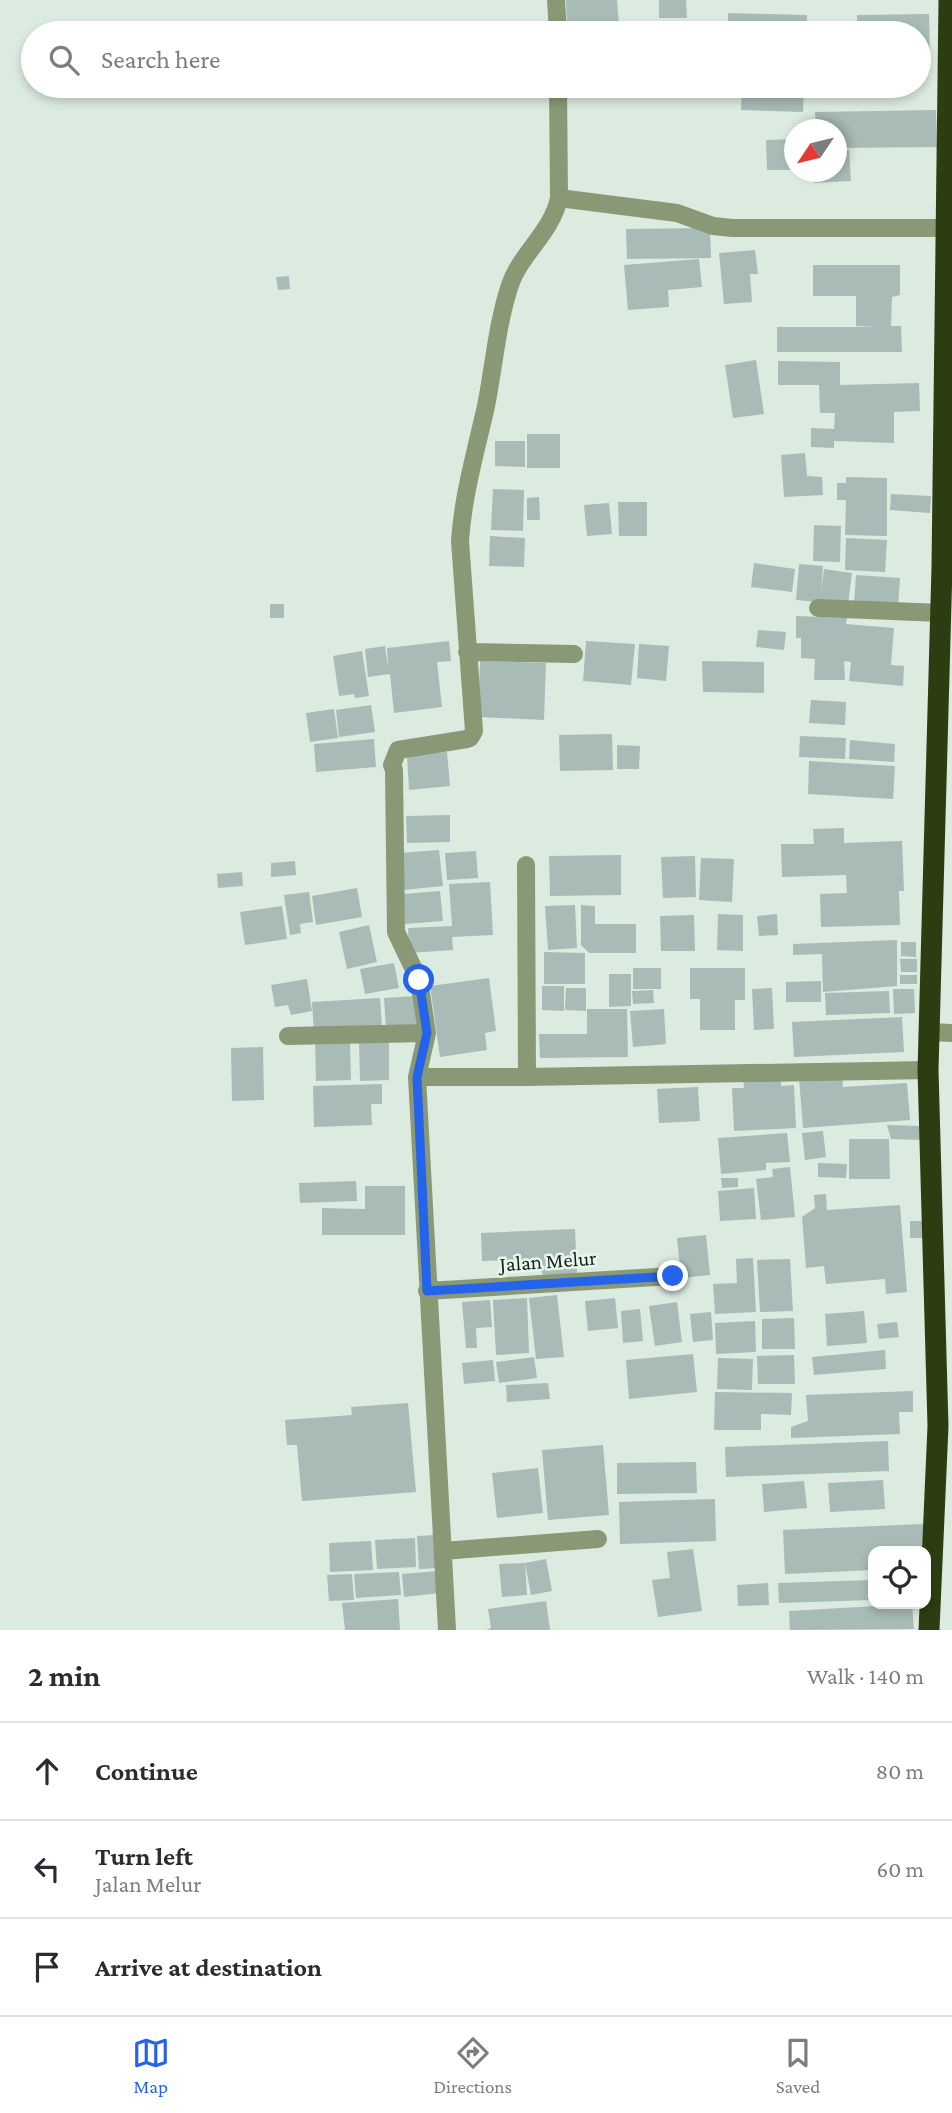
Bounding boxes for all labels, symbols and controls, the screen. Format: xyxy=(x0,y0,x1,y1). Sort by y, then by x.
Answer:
search box xyxy=(21,21,931,98)
icon: search xyxy=(45,41,83,79)
text: Search here xyxy=(101,45,220,74)
north arrow xyxy=(784,119,847,182)
route start xyxy=(403,964,434,995)
street label: Jalan Melur xyxy=(497,1246,598,1276)
route end xyxy=(657,1260,688,1291)
map controls xyxy=(868,1546,931,1609)
button: locate xyxy=(868,1546,931,1609)
text: 2 min xyxy=(28,1659,100,1692)
text: Walk · 140 m xyxy=(807,1663,924,1689)
icon: ahead xyxy=(28,1752,66,1790)
text: Continue xyxy=(95,1757,198,1786)
text: 80 m xyxy=(876,1758,924,1784)
text: Turn left xyxy=(95,1842,193,1871)
icon: left xyxy=(28,1850,66,1888)
text: 60 m xyxy=(877,1856,924,1882)
text: Jalan Melur xyxy=(95,1871,201,1897)
icon: arrive xyxy=(28,1948,66,1986)
text: Arrive at destination xyxy=(95,1953,322,1982)
tab: Map xyxy=(132,2034,170,2097)
tab: Directions xyxy=(433,2034,512,2097)
tab: Saved xyxy=(776,2034,820,2097)

